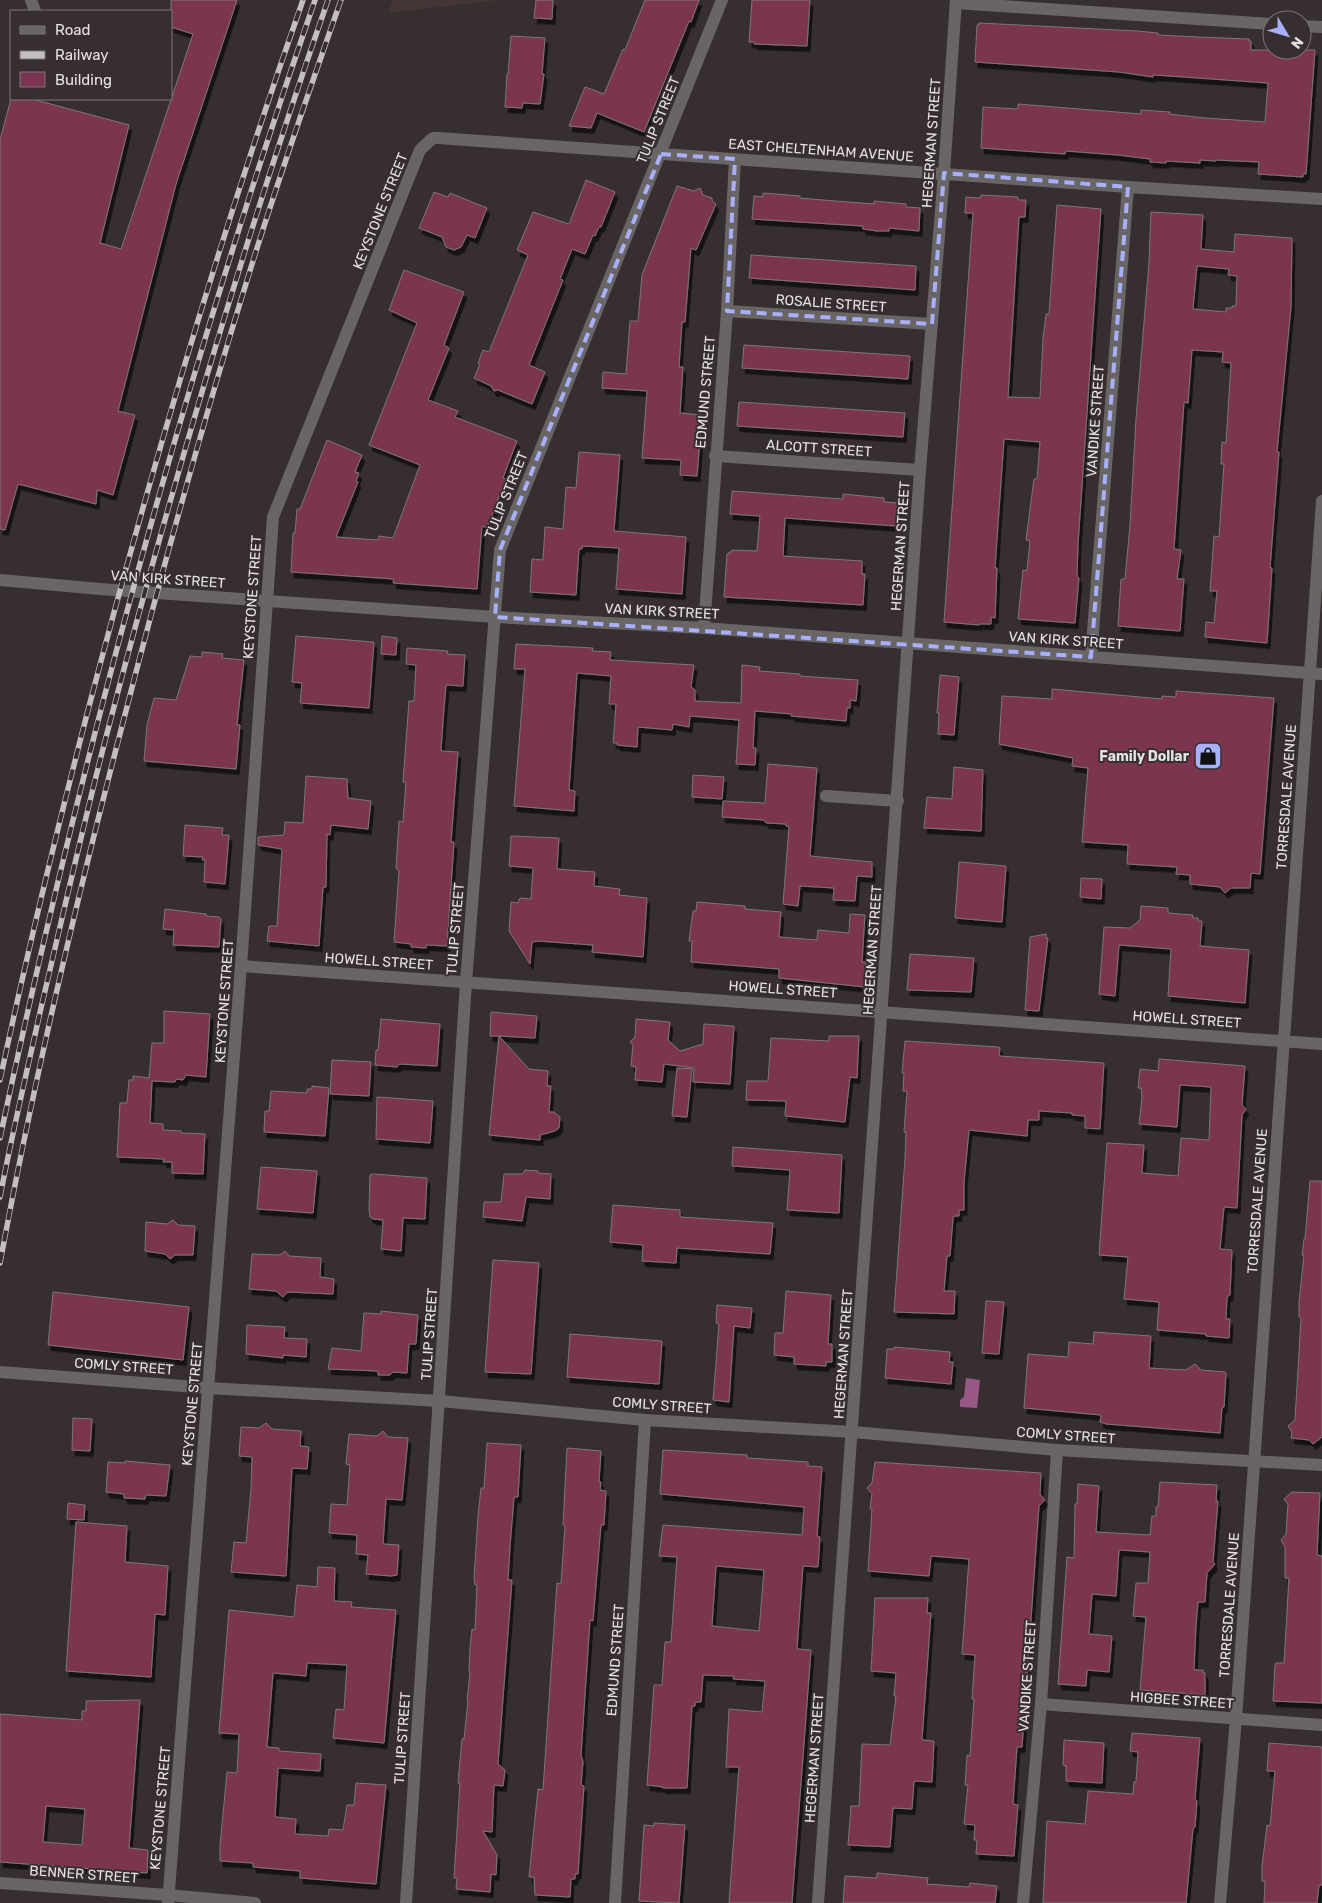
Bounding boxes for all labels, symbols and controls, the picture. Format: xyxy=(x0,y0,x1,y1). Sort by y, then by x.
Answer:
legend xyxy=(10,10,172,100)
north arrow xyxy=(1262,10,1312,60)
text: Road xyxy=(55,21,91,39)
text: N xyxy=(1287,33,1307,52)
text: Railway xyxy=(55,46,109,64)
text: Building xyxy=(55,71,112,89)
street label: TULIP STREET xyxy=(633,74,684,166)
street label: HEGERMAN STREET xyxy=(918,78,945,209)
street label: EAST CHELTENHAM AVENUE xyxy=(728,136,914,165)
street label: KEYSTONE STREET xyxy=(349,150,412,272)
street label: ROSALIE STREET xyxy=(775,291,887,316)
street label: EDMUND STREET xyxy=(692,335,719,449)
street label: VANDIKE STREET xyxy=(1083,364,1108,478)
street label: ALCOTT STREET xyxy=(766,436,872,461)
street label: TULIP STREET xyxy=(481,449,532,541)
street label: HEGERMAN STREET xyxy=(887,481,914,612)
street label: KEYSTONE STREET xyxy=(240,534,265,660)
street label: VAN KIRK STREET xyxy=(110,567,226,592)
street label: VAN KIRK STREET xyxy=(604,600,720,623)
street label: VAN KIRK STREET xyxy=(1008,628,1124,653)
street label: TORRESDALE AVENUE xyxy=(1273,724,1300,870)
shop icon: Family Dollar xyxy=(1193,741,1223,771)
place label: Family Dollar xyxy=(1099,748,1190,765)
street label: TULIP STREET xyxy=(443,882,468,976)
street label: HEGERMAN STREET xyxy=(859,885,886,1016)
street label: KEYSTONE STREET xyxy=(212,938,237,1064)
street label: HOWELL STREET xyxy=(324,949,434,974)
street label: HOWELL STREET xyxy=(728,977,838,1002)
street label: HOWELL STREET xyxy=(1132,1007,1242,1032)
street label: TORRESDALE AVENUE xyxy=(1244,1128,1271,1274)
street label: TULIP STREET xyxy=(418,1287,441,1381)
street label: HEGERMAN STREET xyxy=(830,1289,857,1420)
street label: KEYSTONE STREET xyxy=(179,1341,206,1467)
street label: COMLY STREET xyxy=(74,1355,174,1378)
street label: COMLY STREET xyxy=(612,1394,712,1417)
street label: COMLY STREET xyxy=(1016,1424,1116,1447)
street label: TORRESDALE AVENUE xyxy=(1216,1532,1243,1678)
street label: EDMUND STREET xyxy=(603,1603,628,1717)
street label: VANDIKE STREET xyxy=(1015,1619,1040,1733)
street label: HIGBEE STREET xyxy=(1129,1688,1234,1713)
street label: TULIP STREET xyxy=(391,1691,414,1785)
street label: HEGERMAN STREET xyxy=(801,1693,828,1824)
street label: KEYSTONE STREET xyxy=(147,1745,174,1871)
street label: BENNER STREET xyxy=(29,1862,139,1887)

